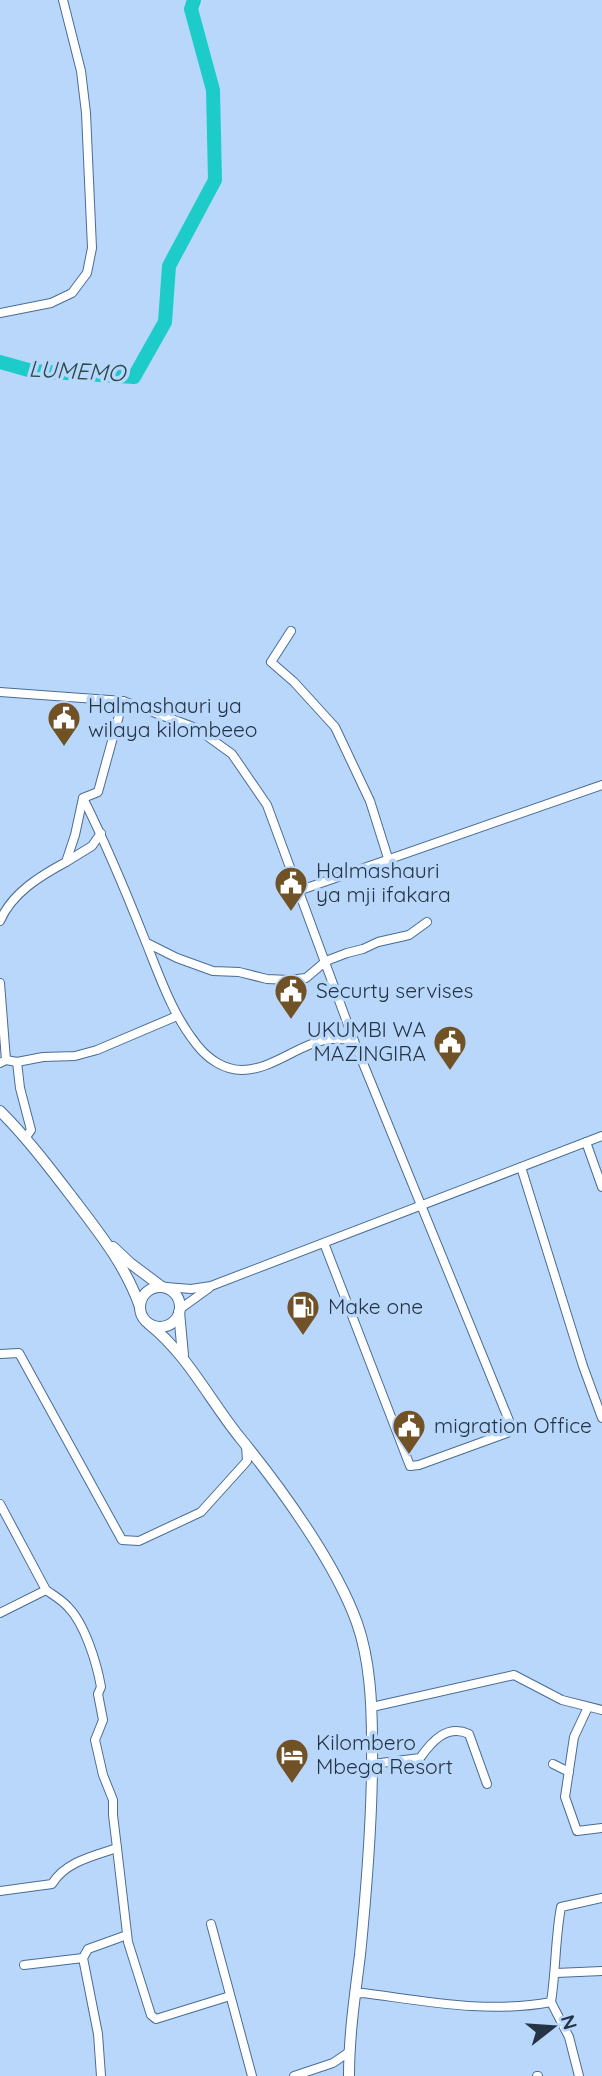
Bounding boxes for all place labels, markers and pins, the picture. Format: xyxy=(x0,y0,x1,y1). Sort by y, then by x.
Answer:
place label: Halmashauri ya wilaya kilombeeo xyxy=(88,692,258,742)
public building icon: Halmashauri ya wilaya kilombeeo xyxy=(45,699,83,748)
place label: Halmashauri ya mji ifakara xyxy=(316,857,451,907)
public building icon: Halmashauri ya mji ifakara xyxy=(272,864,310,913)
public building icon: Securty servises xyxy=(272,972,310,1021)
place label: Securty servises xyxy=(316,977,473,1003)
place label: UKUMBI WA MAZINGIRA xyxy=(307,1016,426,1066)
public building icon: UKUMBI WA MAZINGIRA xyxy=(431,1023,469,1072)
fuel station icon: Make one xyxy=(284,1288,322,1337)
place label: Make one xyxy=(328,1293,423,1319)
public building icon: migration Office xyxy=(390,1407,428,1456)
place label: migration Office xyxy=(434,1412,592,1438)
place label: Kilombero Mbega Resort xyxy=(316,1729,453,1779)
hotel icon: Kilombero Mbega Resort xyxy=(273,1736,311,1785)

